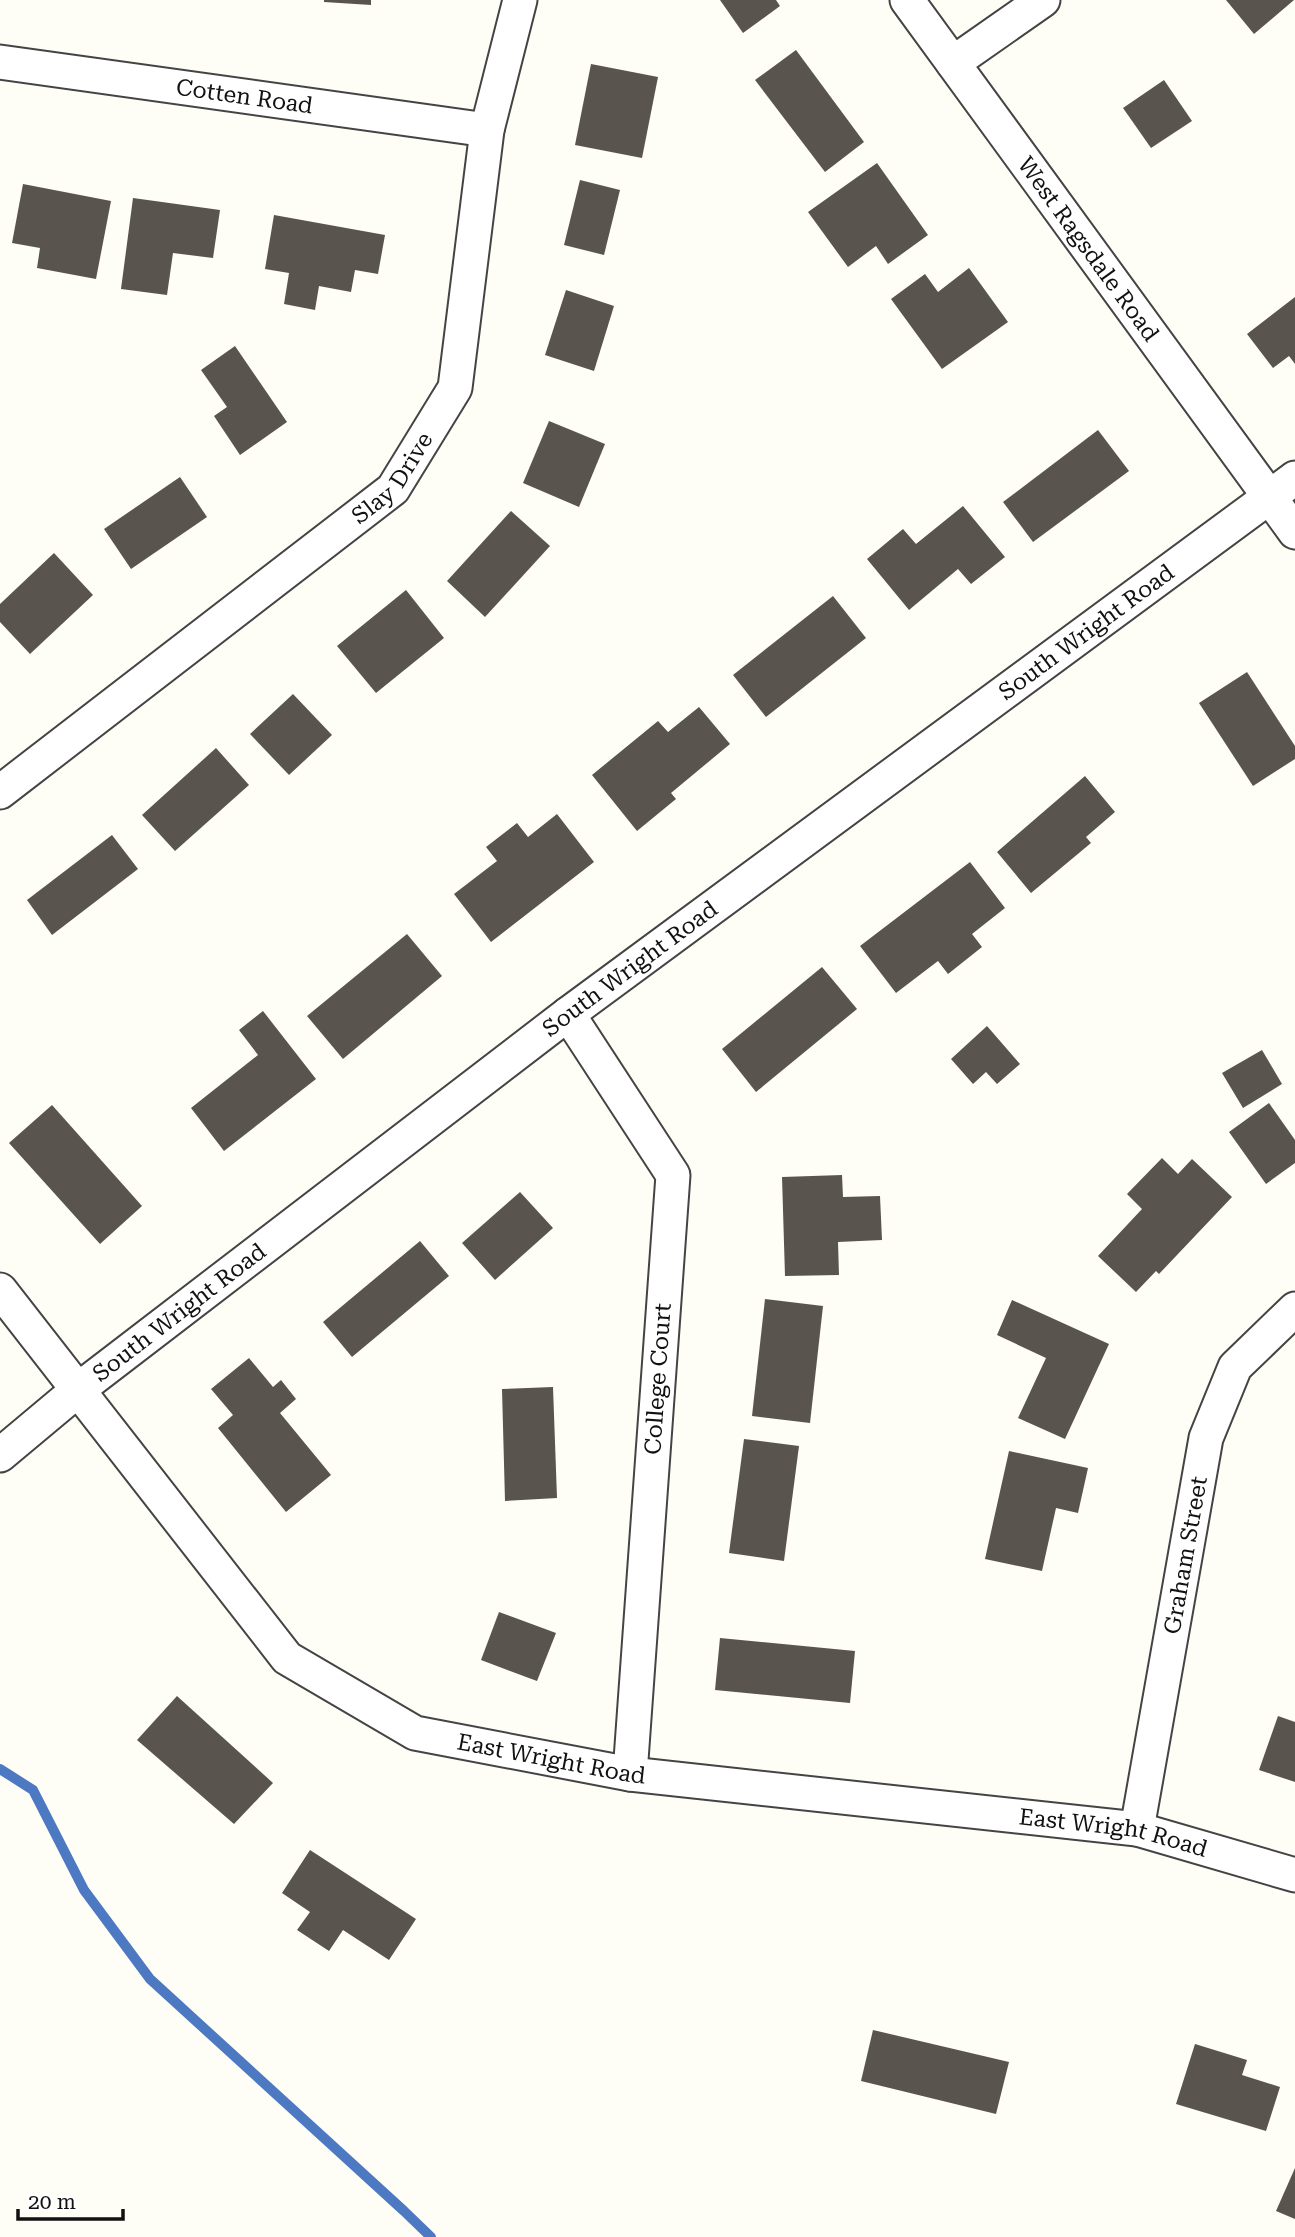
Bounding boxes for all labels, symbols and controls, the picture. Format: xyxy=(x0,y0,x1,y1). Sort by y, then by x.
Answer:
street label: Cotten Road xyxy=(175,73,315,119)
street label: West Ragsdale Road xyxy=(1012,151,1165,347)
street label: Slay Drive xyxy=(346,427,438,529)
street label: South Wright Road xyxy=(993,558,1179,705)
street label: South Wright Road xyxy=(537,895,723,1042)
street label: South Wright Road xyxy=(87,1237,271,1387)
street label: College Court xyxy=(639,1302,677,1456)
street label: Graham Street xyxy=(1158,1474,1213,1636)
street label: East Wright Road xyxy=(455,1728,647,1789)
street label: East Wright Road xyxy=(1018,1803,1211,1862)
scale bar xyxy=(18,2178,122,2222)
text: 20 m xyxy=(28,2190,76,2214)

